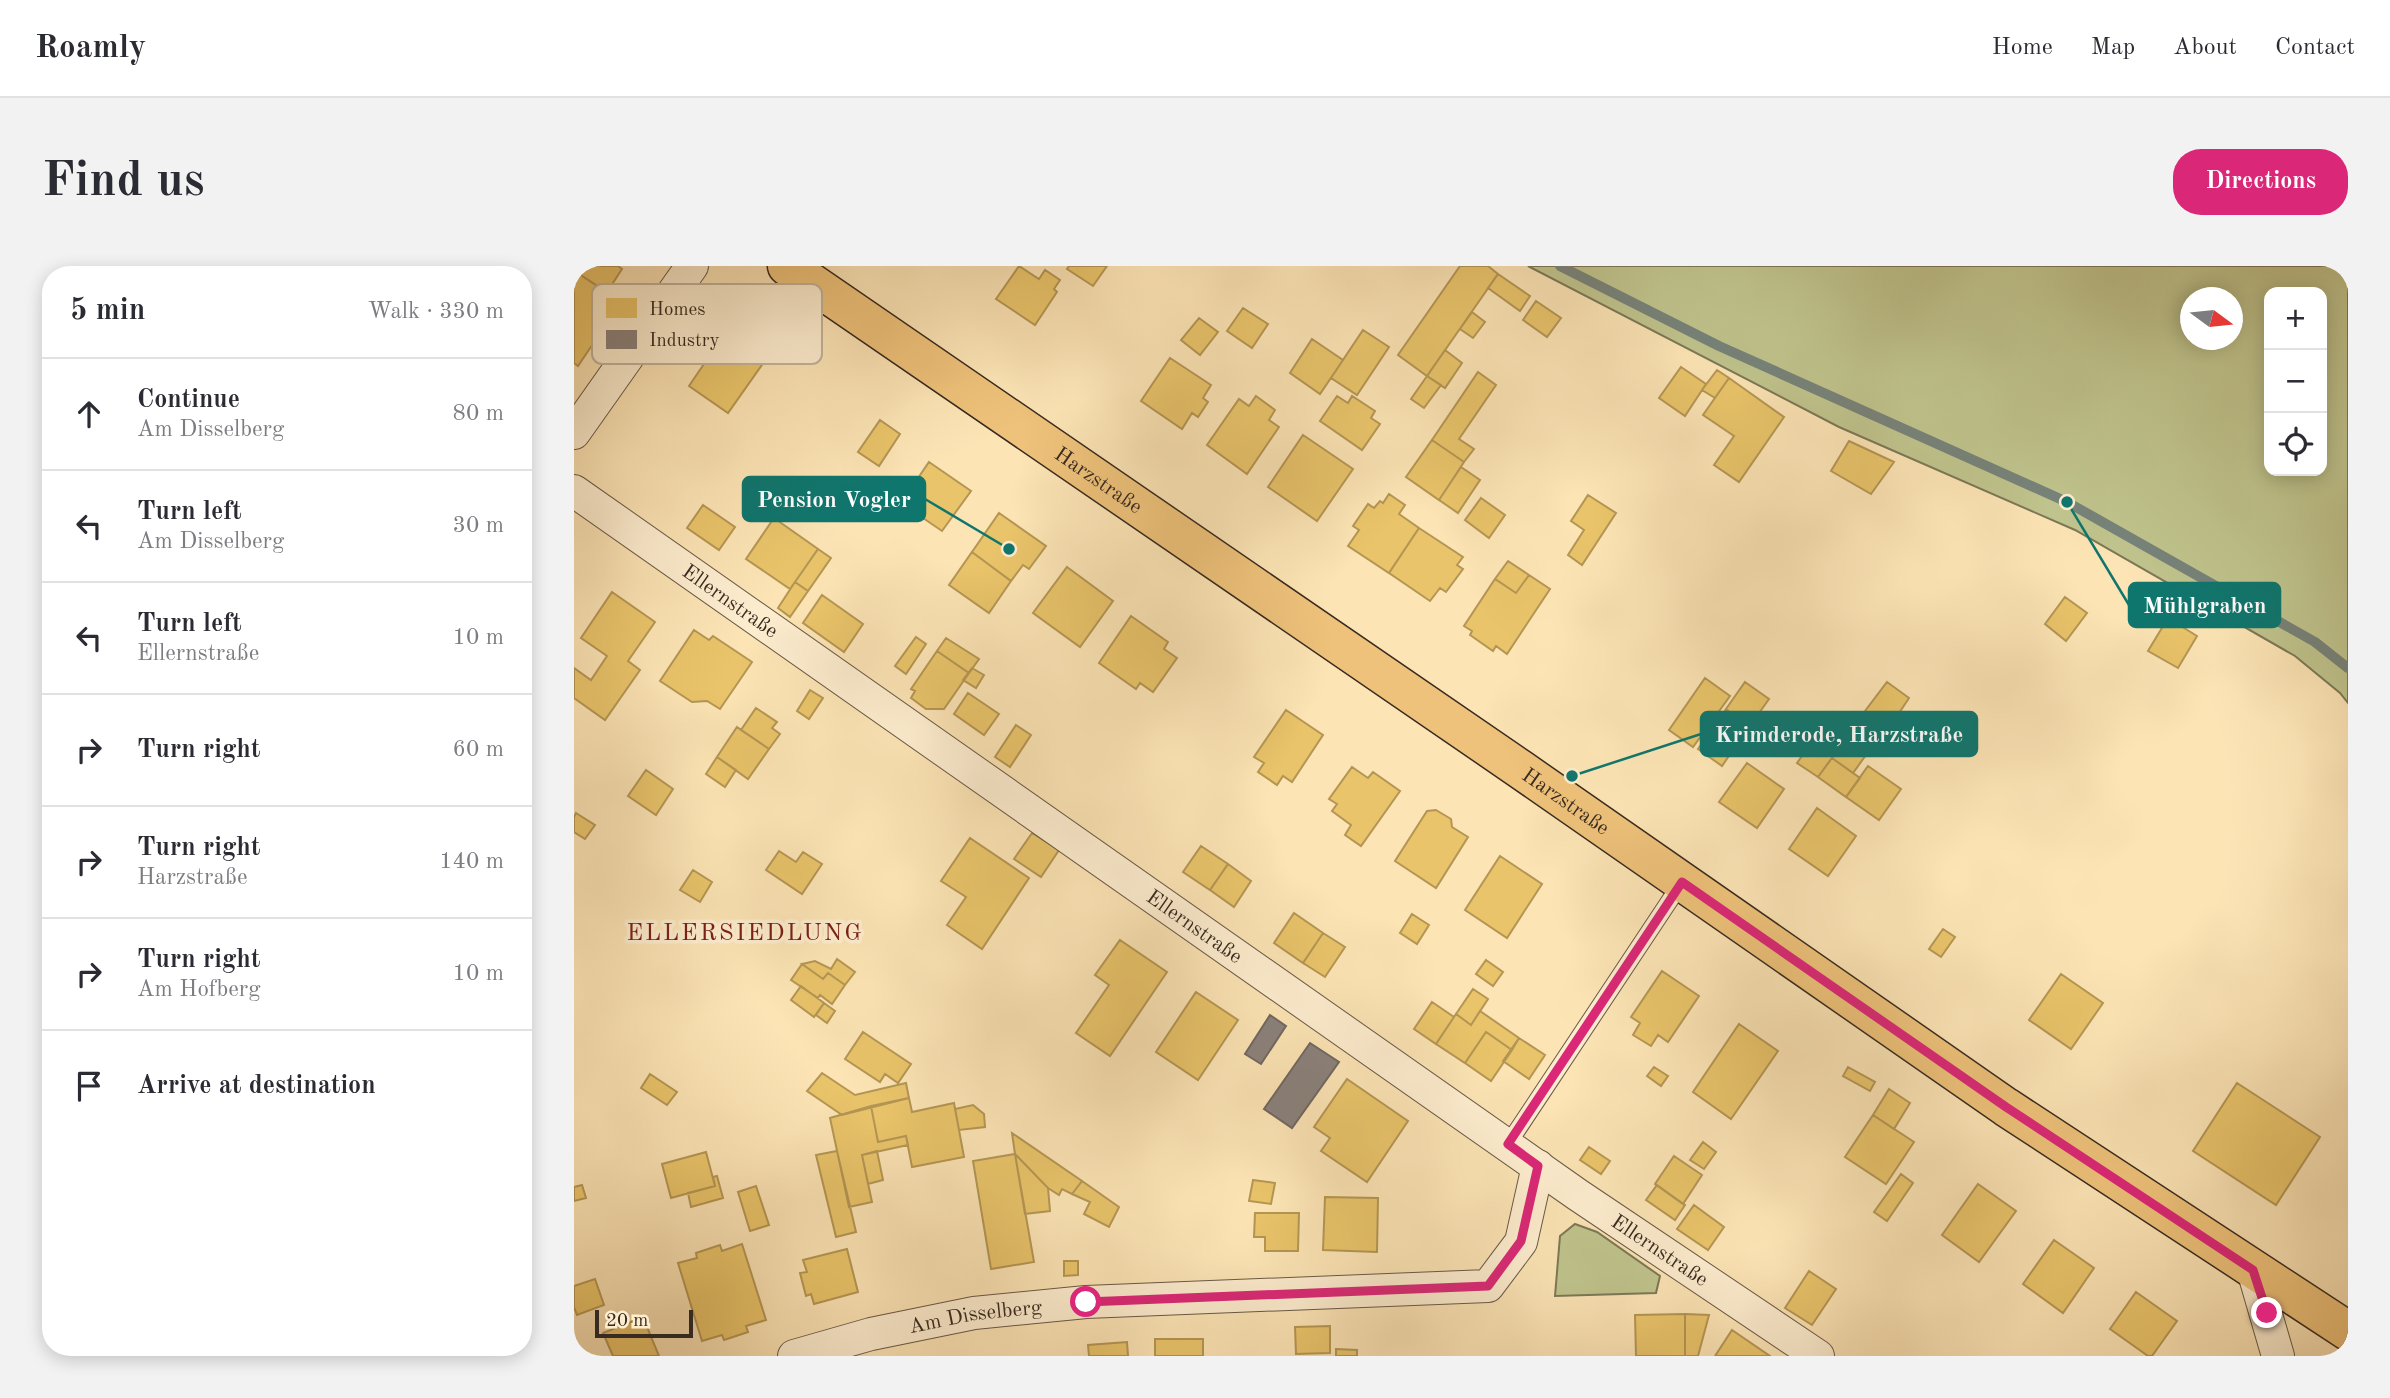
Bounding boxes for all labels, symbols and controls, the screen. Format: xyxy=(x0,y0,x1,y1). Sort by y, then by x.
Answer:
text: Roamly xyxy=(35,32,146,65)
text: Home xyxy=(1992,36,2053,60)
text: Map xyxy=(2091,36,2135,60)
text: About xyxy=(2173,36,2237,60)
text: Contact xyxy=(2275,36,2355,60)
button: Directions xyxy=(2173,149,2348,215)
text: Find us xyxy=(42,158,205,207)
legend xyxy=(592,284,822,364)
north arrow xyxy=(2180,287,2243,350)
map controls xyxy=(2264,287,2327,476)
button: + xyxy=(2264,287,2327,350)
text: 5 min xyxy=(70,296,145,326)
text: Walk · 330 m xyxy=(368,300,504,323)
text: Homes xyxy=(649,301,705,320)
text: Industry xyxy=(649,332,720,351)
button: − xyxy=(2264,350,2327,413)
text: Continue xyxy=(137,387,240,413)
icon: ahead xyxy=(70,395,108,433)
text: 80 m xyxy=(453,402,504,425)
button: locate xyxy=(2264,413,2327,476)
text: Am Disselberg xyxy=(137,418,284,441)
street label: Harzstraße xyxy=(1050,444,1145,518)
callout: Pension Vogler xyxy=(743,477,925,521)
text: Pension Vogler xyxy=(757,489,911,512)
text: Turn left xyxy=(137,499,242,525)
icon: left xyxy=(70,507,108,545)
text: 30 m xyxy=(453,514,504,537)
text: Am Disselberg xyxy=(137,530,284,553)
street label: Ellernstraße xyxy=(678,561,781,643)
callout: Mühlgraben xyxy=(2129,583,2280,627)
text: Mühlgraben xyxy=(2143,595,2267,618)
text: Turn left xyxy=(137,611,242,637)
icon: left xyxy=(70,619,108,657)
text: 10 m xyxy=(453,626,504,649)
text: Ellernstraße xyxy=(137,642,259,665)
callout: Krimderode, Harzstraße xyxy=(1701,712,1977,756)
text: Krimderode, Harzstraße xyxy=(1715,724,1963,747)
icon: right xyxy=(70,731,108,769)
text: Turn right xyxy=(137,737,260,763)
text: 60 m xyxy=(453,738,504,761)
street label: Harzstraße xyxy=(1518,765,1613,840)
text: Turn right xyxy=(137,835,260,861)
icon: right xyxy=(70,843,108,881)
text: 140 m xyxy=(439,850,504,873)
text: Harzstraße xyxy=(137,866,248,889)
street label: Ellernstraße xyxy=(1142,887,1246,968)
district label: ELLERSIEDLUNG xyxy=(626,922,864,946)
text: Turn right xyxy=(137,947,260,973)
icon: right xyxy=(70,955,108,993)
text: 10 m xyxy=(453,962,504,985)
text: Am Hofberg xyxy=(137,978,261,1001)
icon: arrive xyxy=(70,1067,108,1105)
text: Arrive at destination xyxy=(137,1073,376,1099)
street label: Ellernstraße xyxy=(1607,1211,1711,1291)
route start xyxy=(1070,1286,1101,1317)
street label: Am Disselberg xyxy=(907,1297,1044,1338)
route end xyxy=(2251,1297,2282,1328)
scale bar xyxy=(595,1307,693,1339)
text: 20 m xyxy=(606,1312,648,1331)

